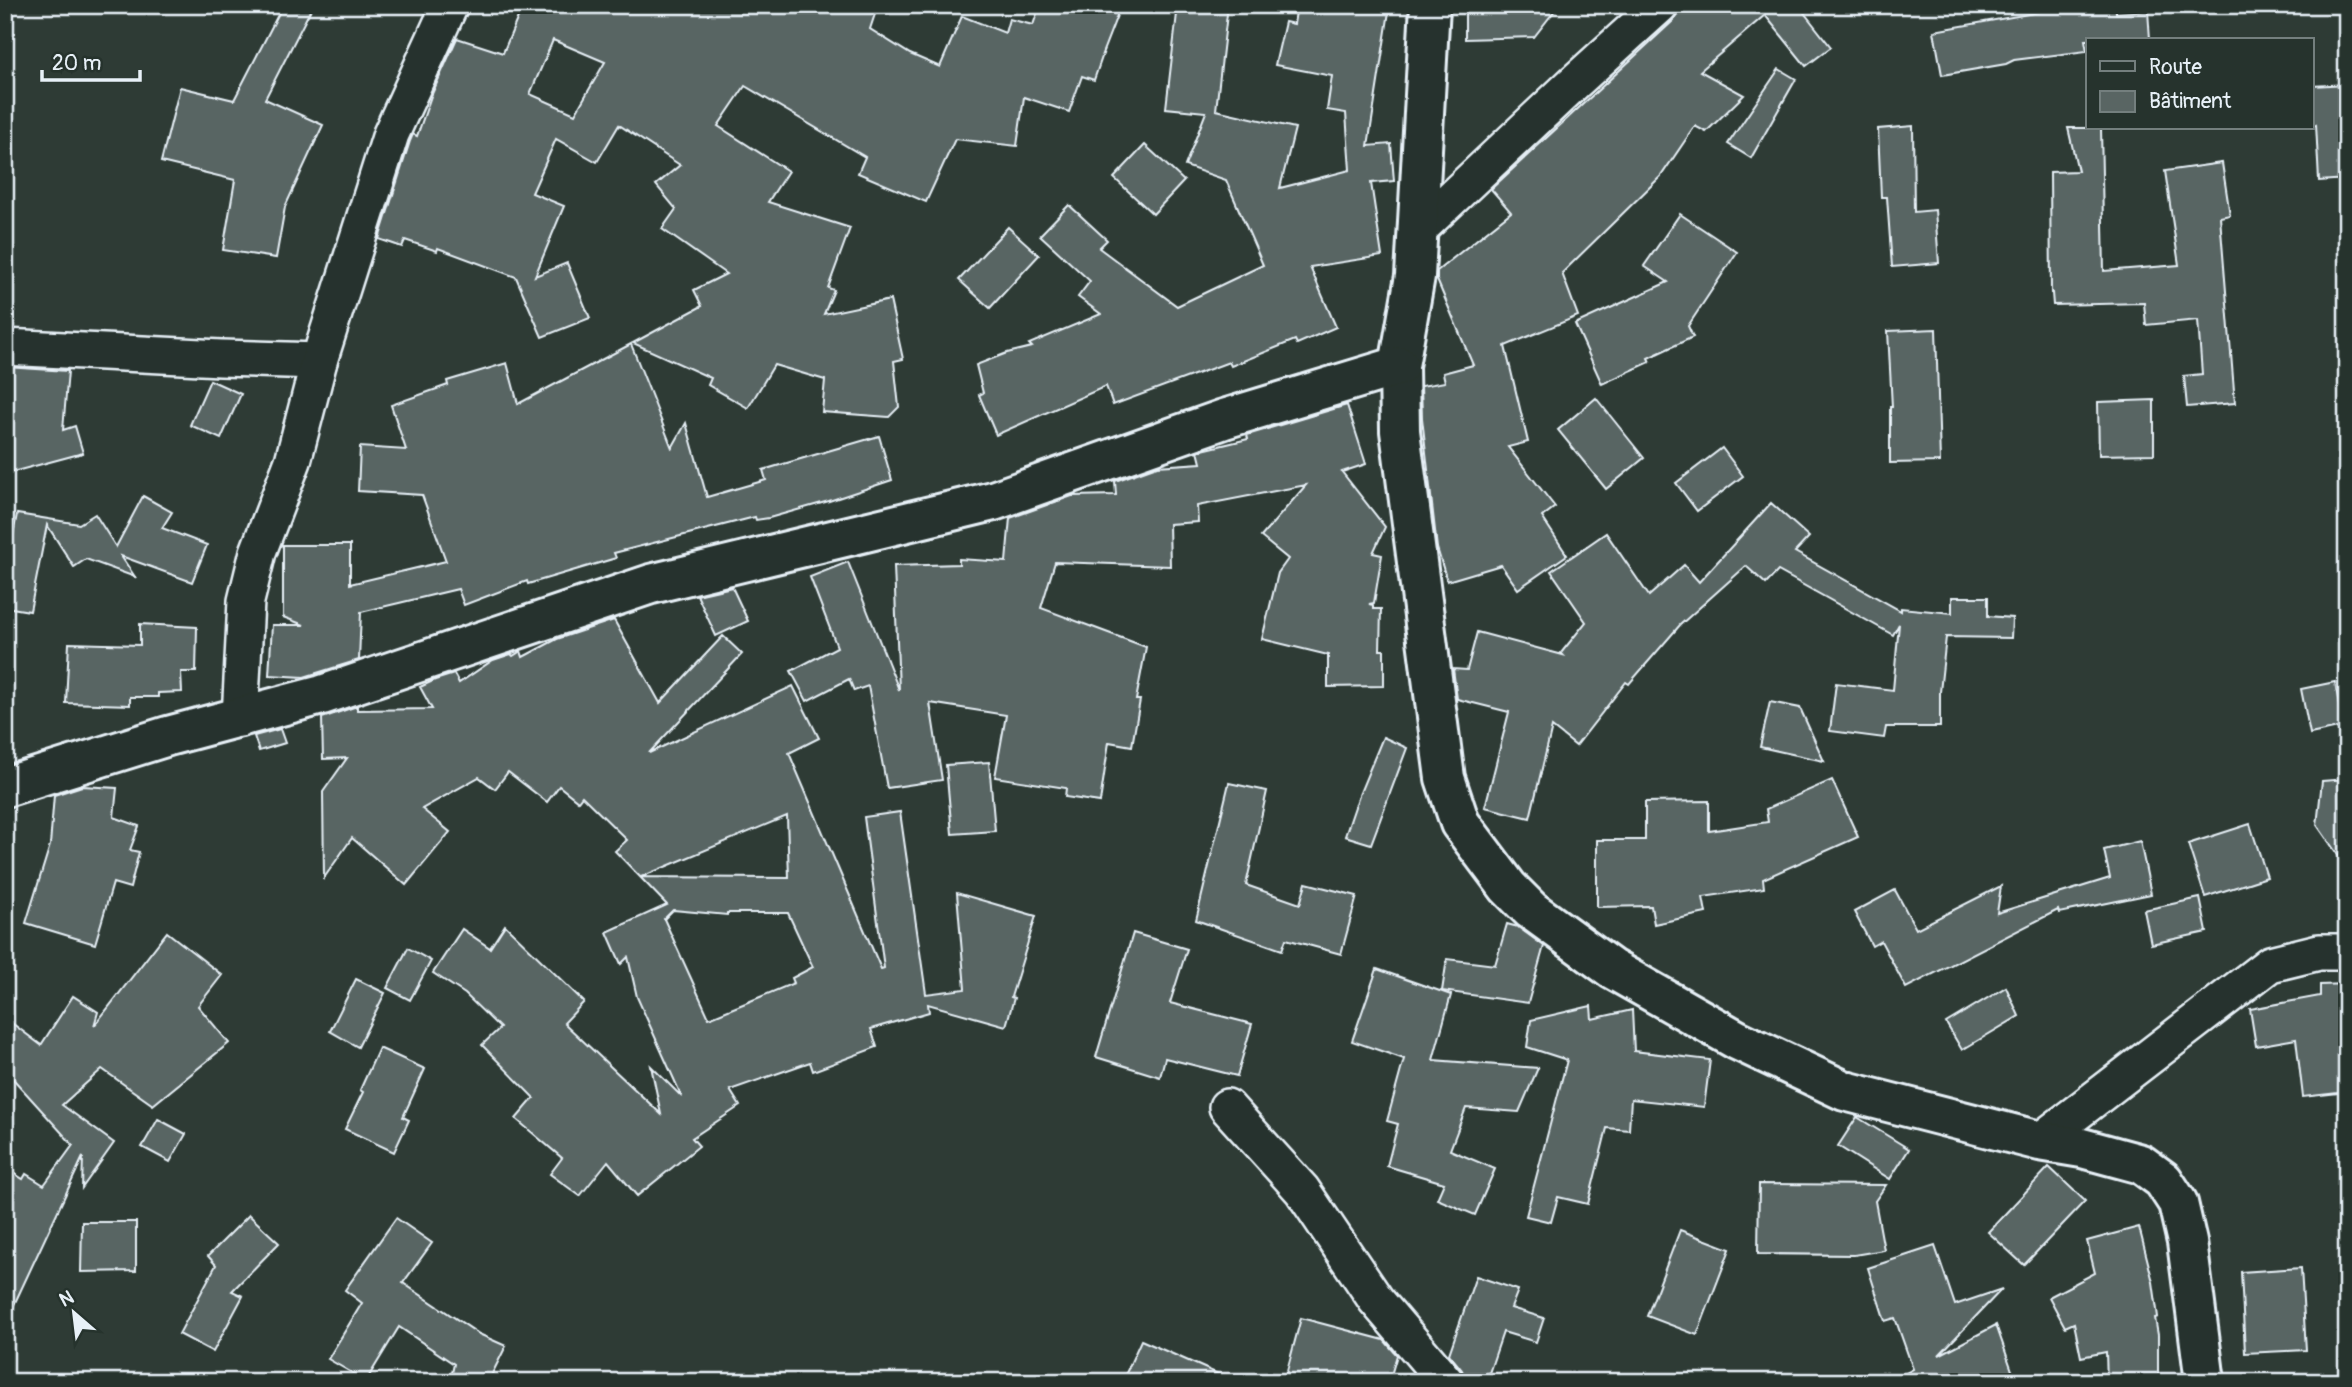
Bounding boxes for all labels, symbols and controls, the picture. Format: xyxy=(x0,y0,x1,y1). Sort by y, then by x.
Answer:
scale bar xyxy=(42,38,140,82)
legend xyxy=(2086,38,2314,130)
text: 20 m xyxy=(52,50,101,77)
text: Route xyxy=(2149,54,2202,81)
text: Bâtiment xyxy=(2149,88,2232,115)
north arrow xyxy=(38,1278,108,1348)
text: N xyxy=(55,1285,78,1312)

